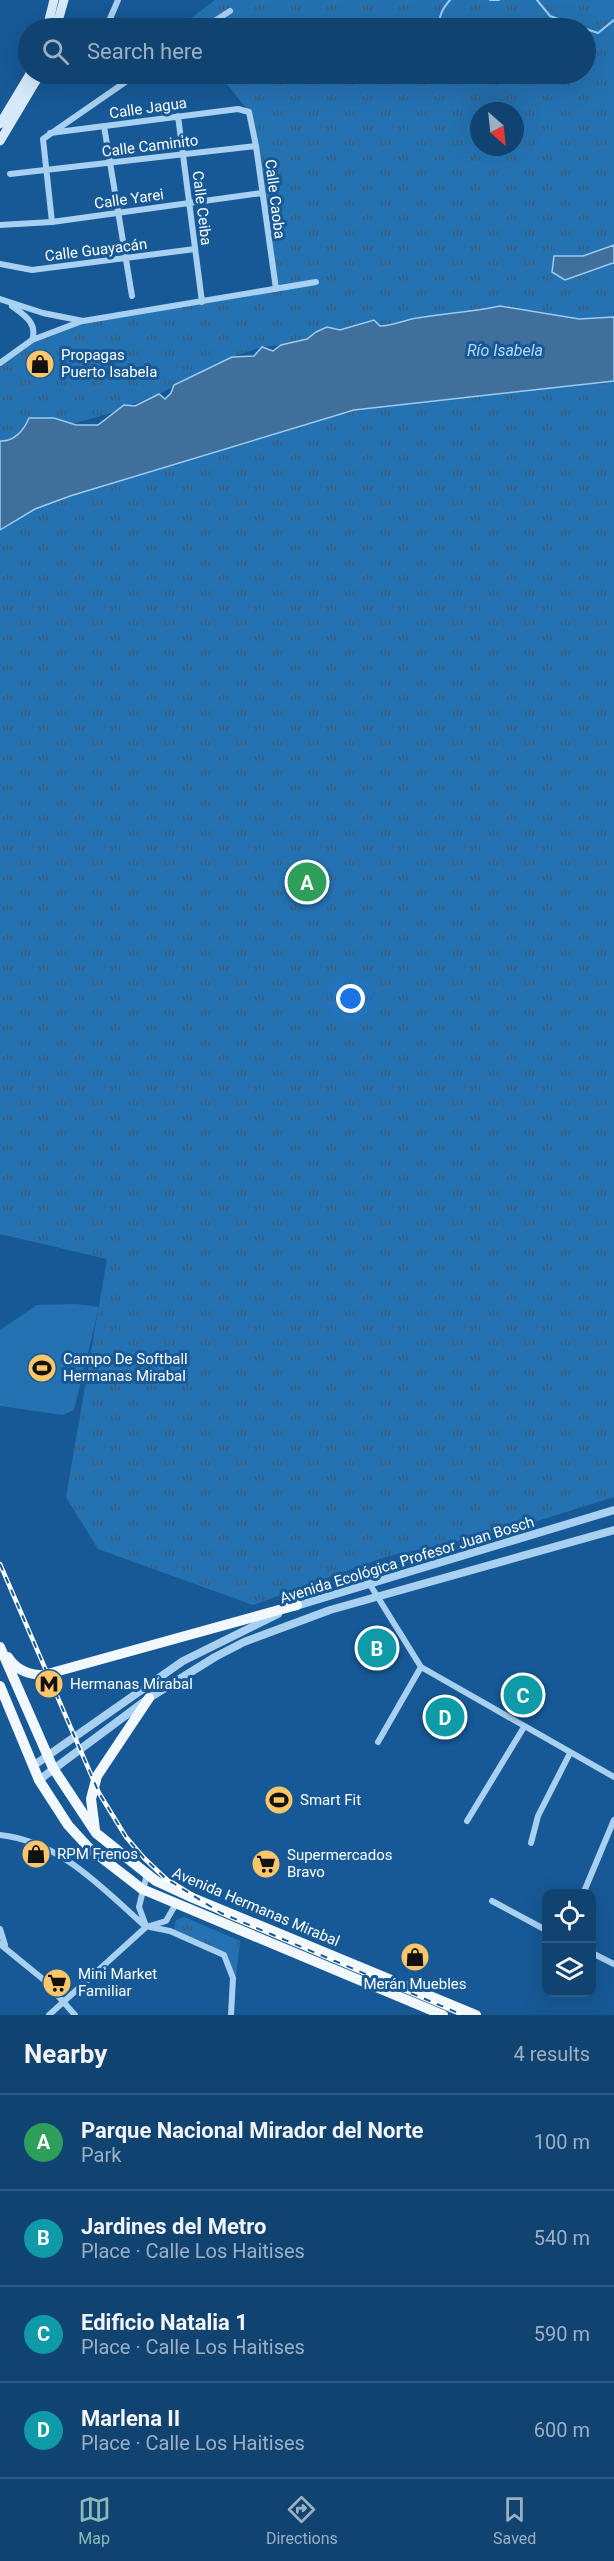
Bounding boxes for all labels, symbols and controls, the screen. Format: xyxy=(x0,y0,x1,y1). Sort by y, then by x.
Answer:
search box xyxy=(18,18,596,84)
icon: search xyxy=(39,35,72,68)
text: Search here xyxy=(87,39,203,64)
street label: Calle Jagua xyxy=(108,94,188,122)
north arrow xyxy=(470,102,524,156)
street label: Calle Caminito xyxy=(101,131,199,161)
street label: Calle Caoba xyxy=(261,158,289,240)
street label: Calle Ceiba xyxy=(189,170,215,246)
street label: Calle Yarei xyxy=(93,185,165,213)
street label: Calle Guayacán xyxy=(44,235,148,265)
water label: Río Isabela xyxy=(467,341,543,360)
place label: Propagas Puerto Isabela xyxy=(61,346,157,381)
shop icon: Propagas Puerto Isabela xyxy=(24,348,56,380)
pin: A xyxy=(288,860,326,904)
your location xyxy=(336,984,365,1013)
place label: Campo De Softball Hermanas Mirabal xyxy=(63,1350,188,1385)
sports icon: Campo De Softball Hermanas Mirabal xyxy=(26,1352,58,1384)
street label: Avenida Ecológica Profesor Juan Bosch xyxy=(278,1513,536,1607)
pin: B xyxy=(358,1626,397,1670)
metro station icon: Hermanas Mirabal xyxy=(33,1668,65,1700)
pin: C xyxy=(504,1672,542,1718)
place label: Hermanas Mirabal xyxy=(70,1675,193,1693)
pin: D xyxy=(426,1694,464,1740)
sports icon: Smart Fit xyxy=(263,1784,295,1816)
place label: Smart Fit xyxy=(300,1791,361,1809)
shop icon: RPM Frenos xyxy=(20,1838,52,1870)
place label: RPM Frenos xyxy=(57,1845,138,1863)
place label: Supermercados Bravo xyxy=(287,1846,392,1881)
supermarket icon: Supermercados Bravo xyxy=(250,1848,282,1880)
street label: Avenida Hermanas Mirabal xyxy=(170,1864,342,1950)
map controls xyxy=(542,1889,596,1997)
button: locate xyxy=(542,1889,596,1943)
shop icon: Merán Muebles xyxy=(399,1941,431,1973)
button: layers xyxy=(542,1943,596,1997)
place label: Mini Market Familiar xyxy=(78,1965,157,2000)
supermarket icon: Mini Market Familiar xyxy=(41,1967,73,1999)
place label: Merán Muebles xyxy=(363,1975,467,1993)
text: Nearby xyxy=(24,2039,107,2069)
text: 4 results xyxy=(514,2042,590,2066)
text: Parque Nacional Mirador del Norte xyxy=(81,2118,423,2143)
text: A xyxy=(37,2130,50,2154)
text: 100 m xyxy=(534,2130,590,2154)
text: Park xyxy=(81,2143,121,2167)
text: Jardines del Metro xyxy=(81,2214,266,2239)
text: B xyxy=(37,2226,50,2250)
text: 540 m xyxy=(534,2226,590,2250)
text: Place · Calle Los Haitises xyxy=(81,2239,305,2263)
text: Edificio Natalia 1 xyxy=(81,2310,248,2335)
text: C xyxy=(37,2322,50,2346)
text: 590 m xyxy=(534,2322,590,2346)
text: Place · Calle Los Haitises xyxy=(81,2335,305,2359)
text: Marlena II xyxy=(81,2406,180,2431)
text: D xyxy=(37,2418,50,2442)
text: 600 m xyxy=(534,2418,590,2442)
text: Place · Calle Los Haitises xyxy=(81,2431,305,2455)
tab: Map xyxy=(78,2493,111,2548)
tab: Directions xyxy=(266,2493,338,2548)
tab: Saved xyxy=(493,2493,536,2548)

